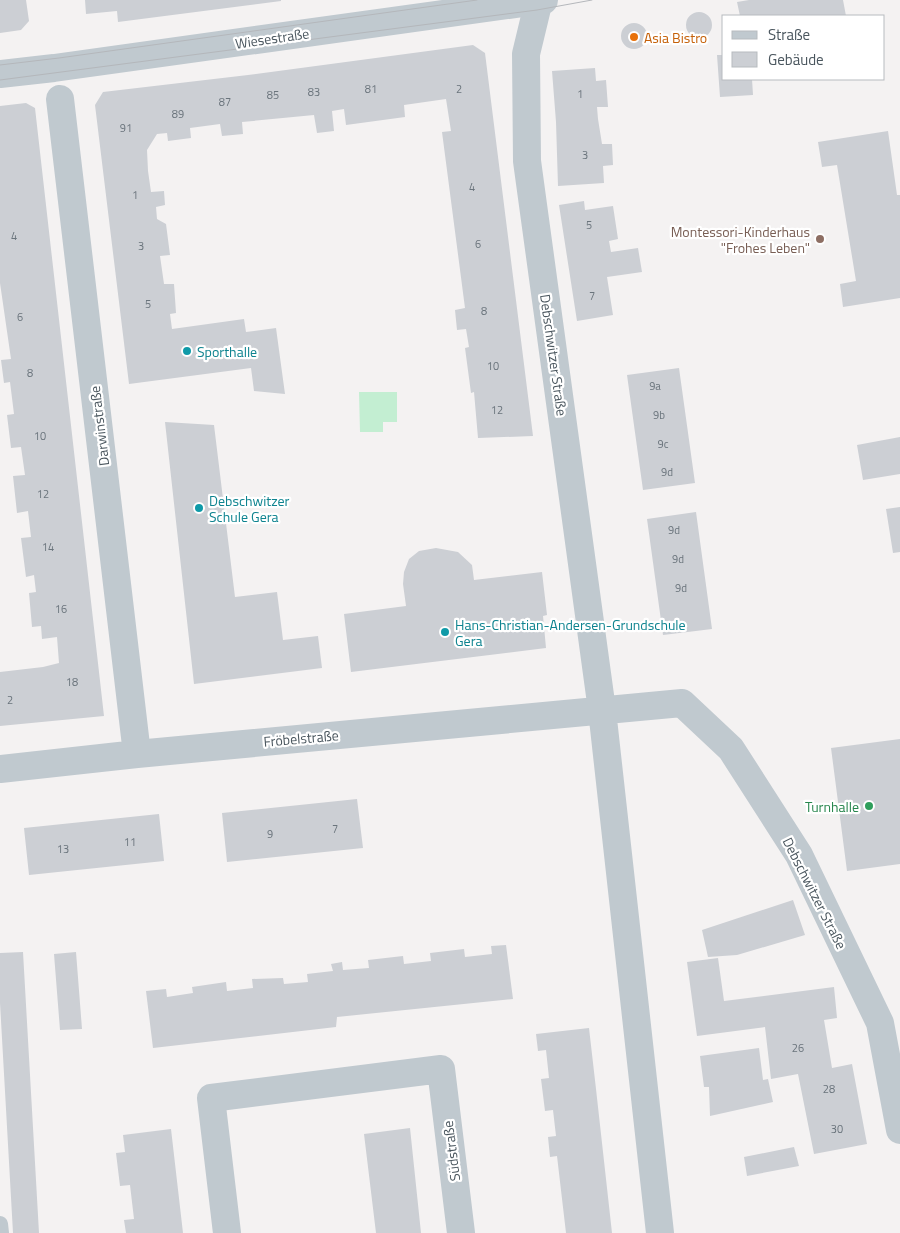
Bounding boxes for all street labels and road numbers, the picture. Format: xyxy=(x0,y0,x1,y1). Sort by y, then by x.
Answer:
street label: Wiesestraße xyxy=(234,22,310,54)
street label: Debschwitzer Straße xyxy=(535,293,573,417)
street label: Darwinstraße xyxy=(84,385,114,467)
street label: Fröbelstraße xyxy=(263,724,339,752)
street label: Debschwitzer Straße xyxy=(778,834,852,952)
street label: Südstraße xyxy=(437,1120,465,1182)

